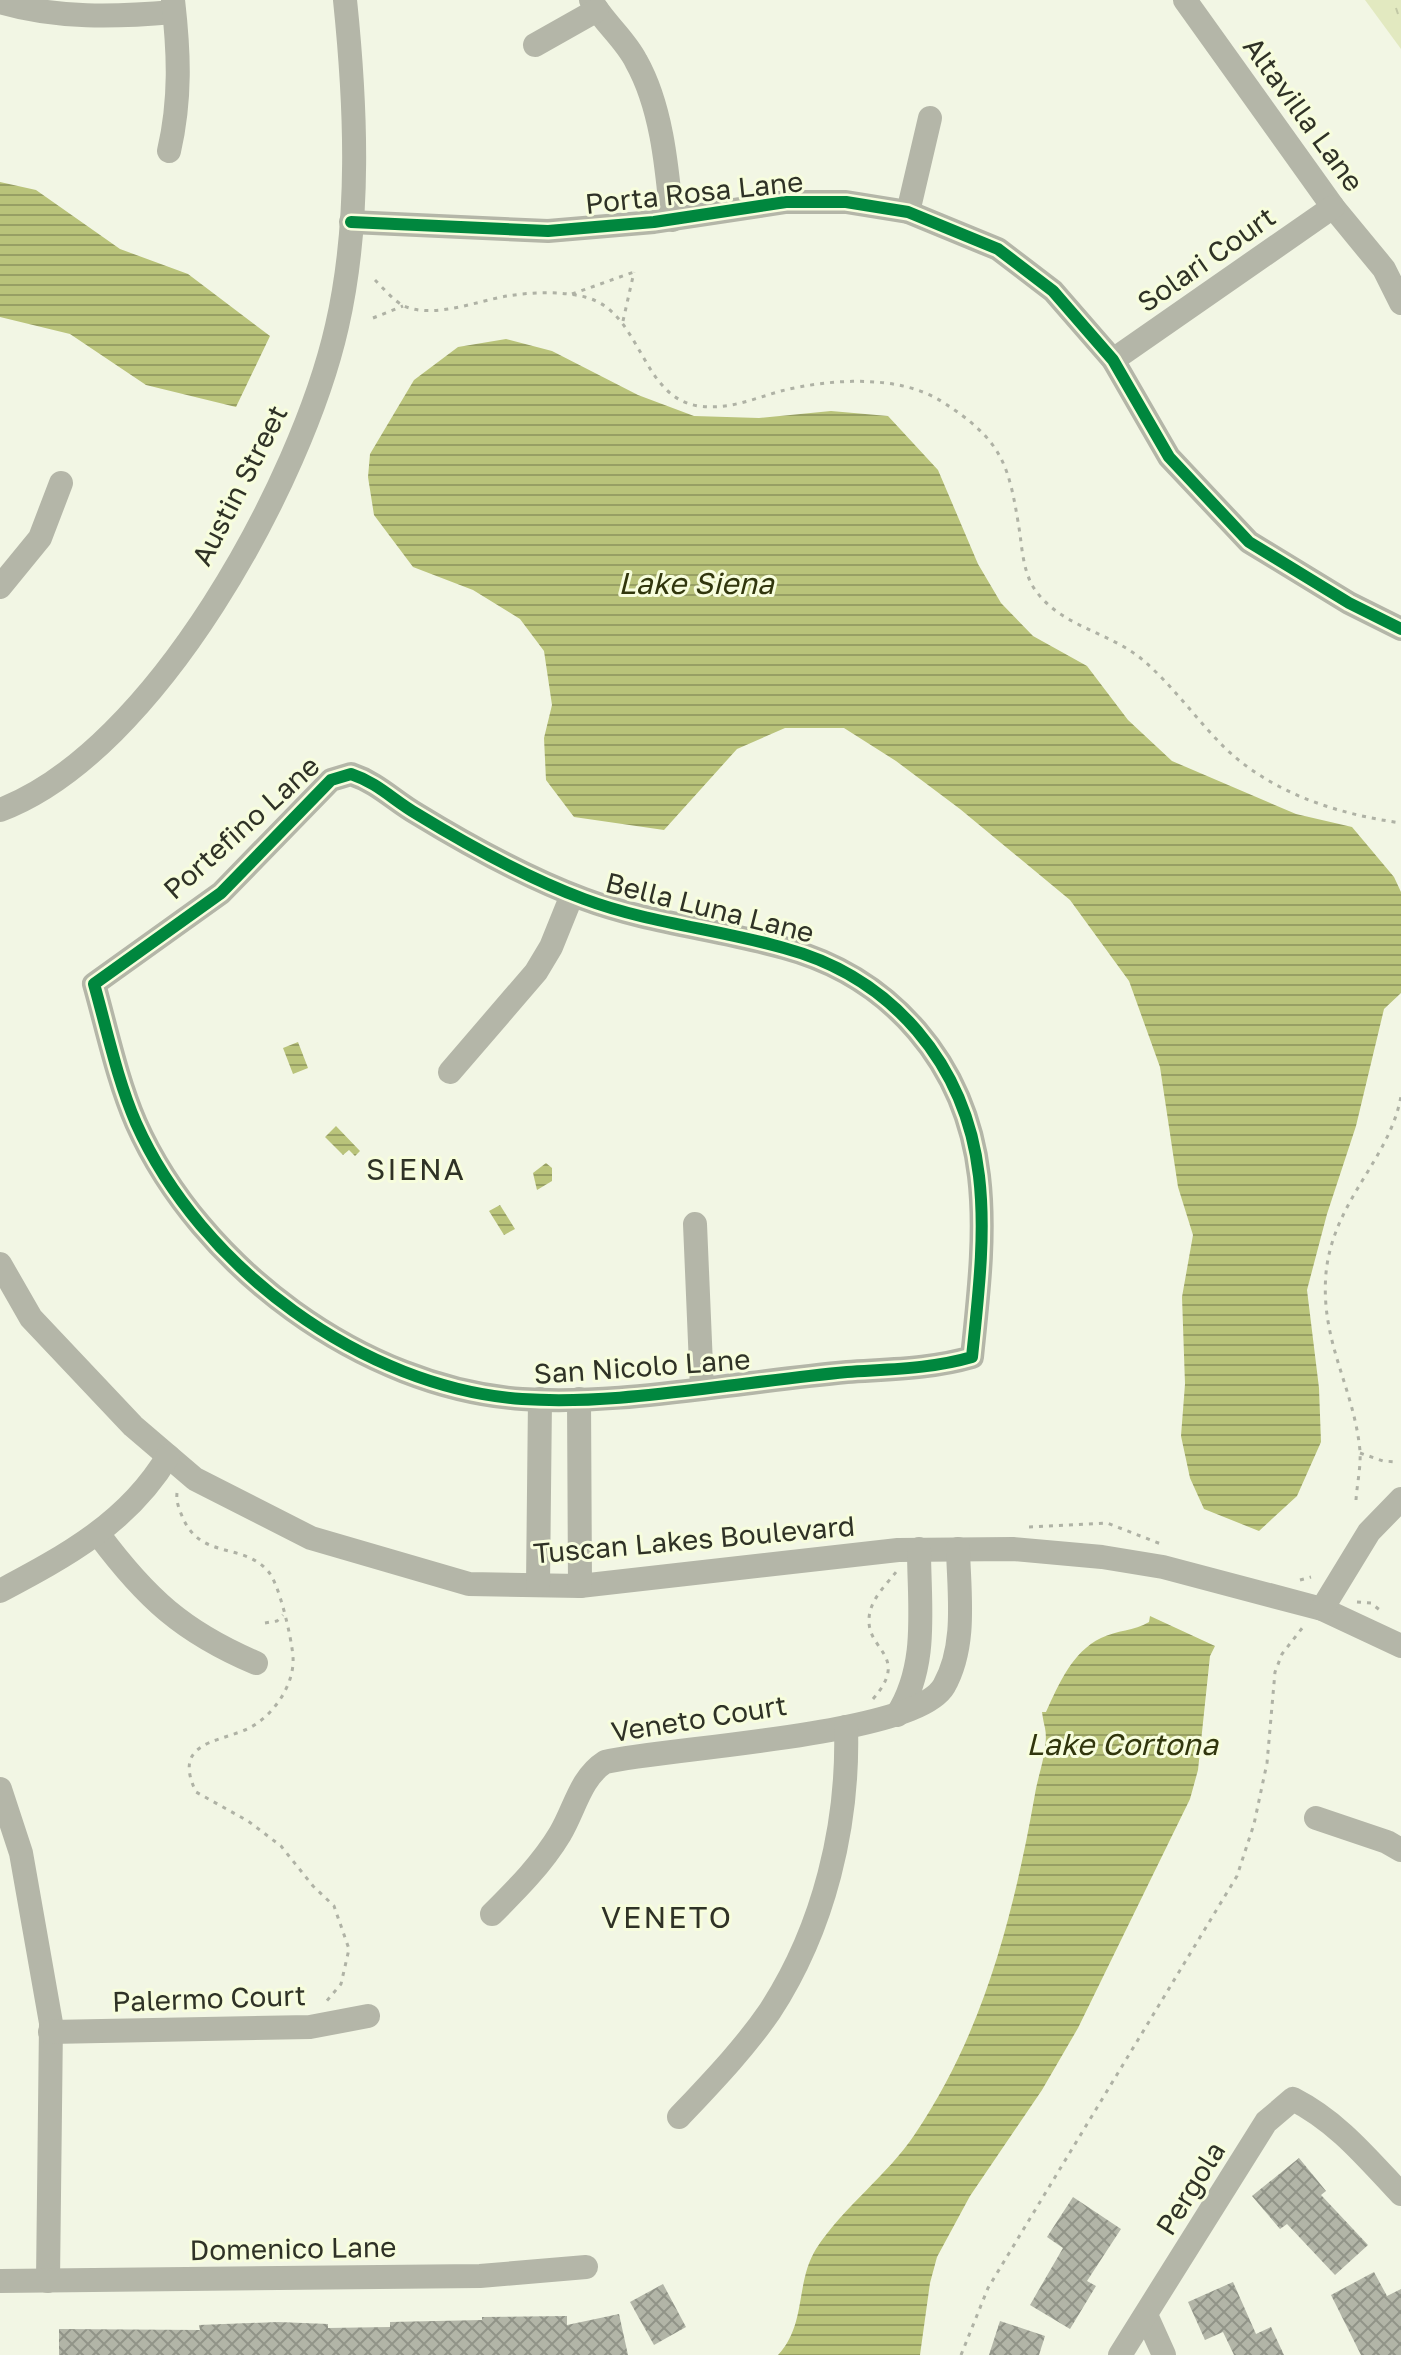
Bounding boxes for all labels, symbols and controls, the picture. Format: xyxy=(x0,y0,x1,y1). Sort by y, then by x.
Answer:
street label: Altavilla Lane xyxy=(1237,30,1371,198)
street label: Porta Rosa Lane xyxy=(583,164,805,220)
street label: Solari Court xyxy=(1131,199,1281,319)
street label: Austin Street xyxy=(184,399,294,571)
water label: Lake Siena xyxy=(618,565,775,601)
street label: Portefino Lane xyxy=(156,749,326,905)
street label: Bella Luna Lane xyxy=(602,865,818,949)
district label: SIENA xyxy=(366,1151,466,1187)
street label: San Nicolo Lane xyxy=(533,1342,751,1390)
street label: Tuscan Lakes Boulevard xyxy=(532,1509,856,1569)
street label: Veneto Court xyxy=(609,1688,789,1748)
water label: Lake Cortona xyxy=(1026,1726,1219,1762)
district label: VENETO xyxy=(601,1899,733,1935)
street label: Palermo Court xyxy=(112,1978,306,2018)
street label: Pergola xyxy=(1149,2135,1231,2241)
street label: Domenico Lane xyxy=(189,2230,397,2266)

